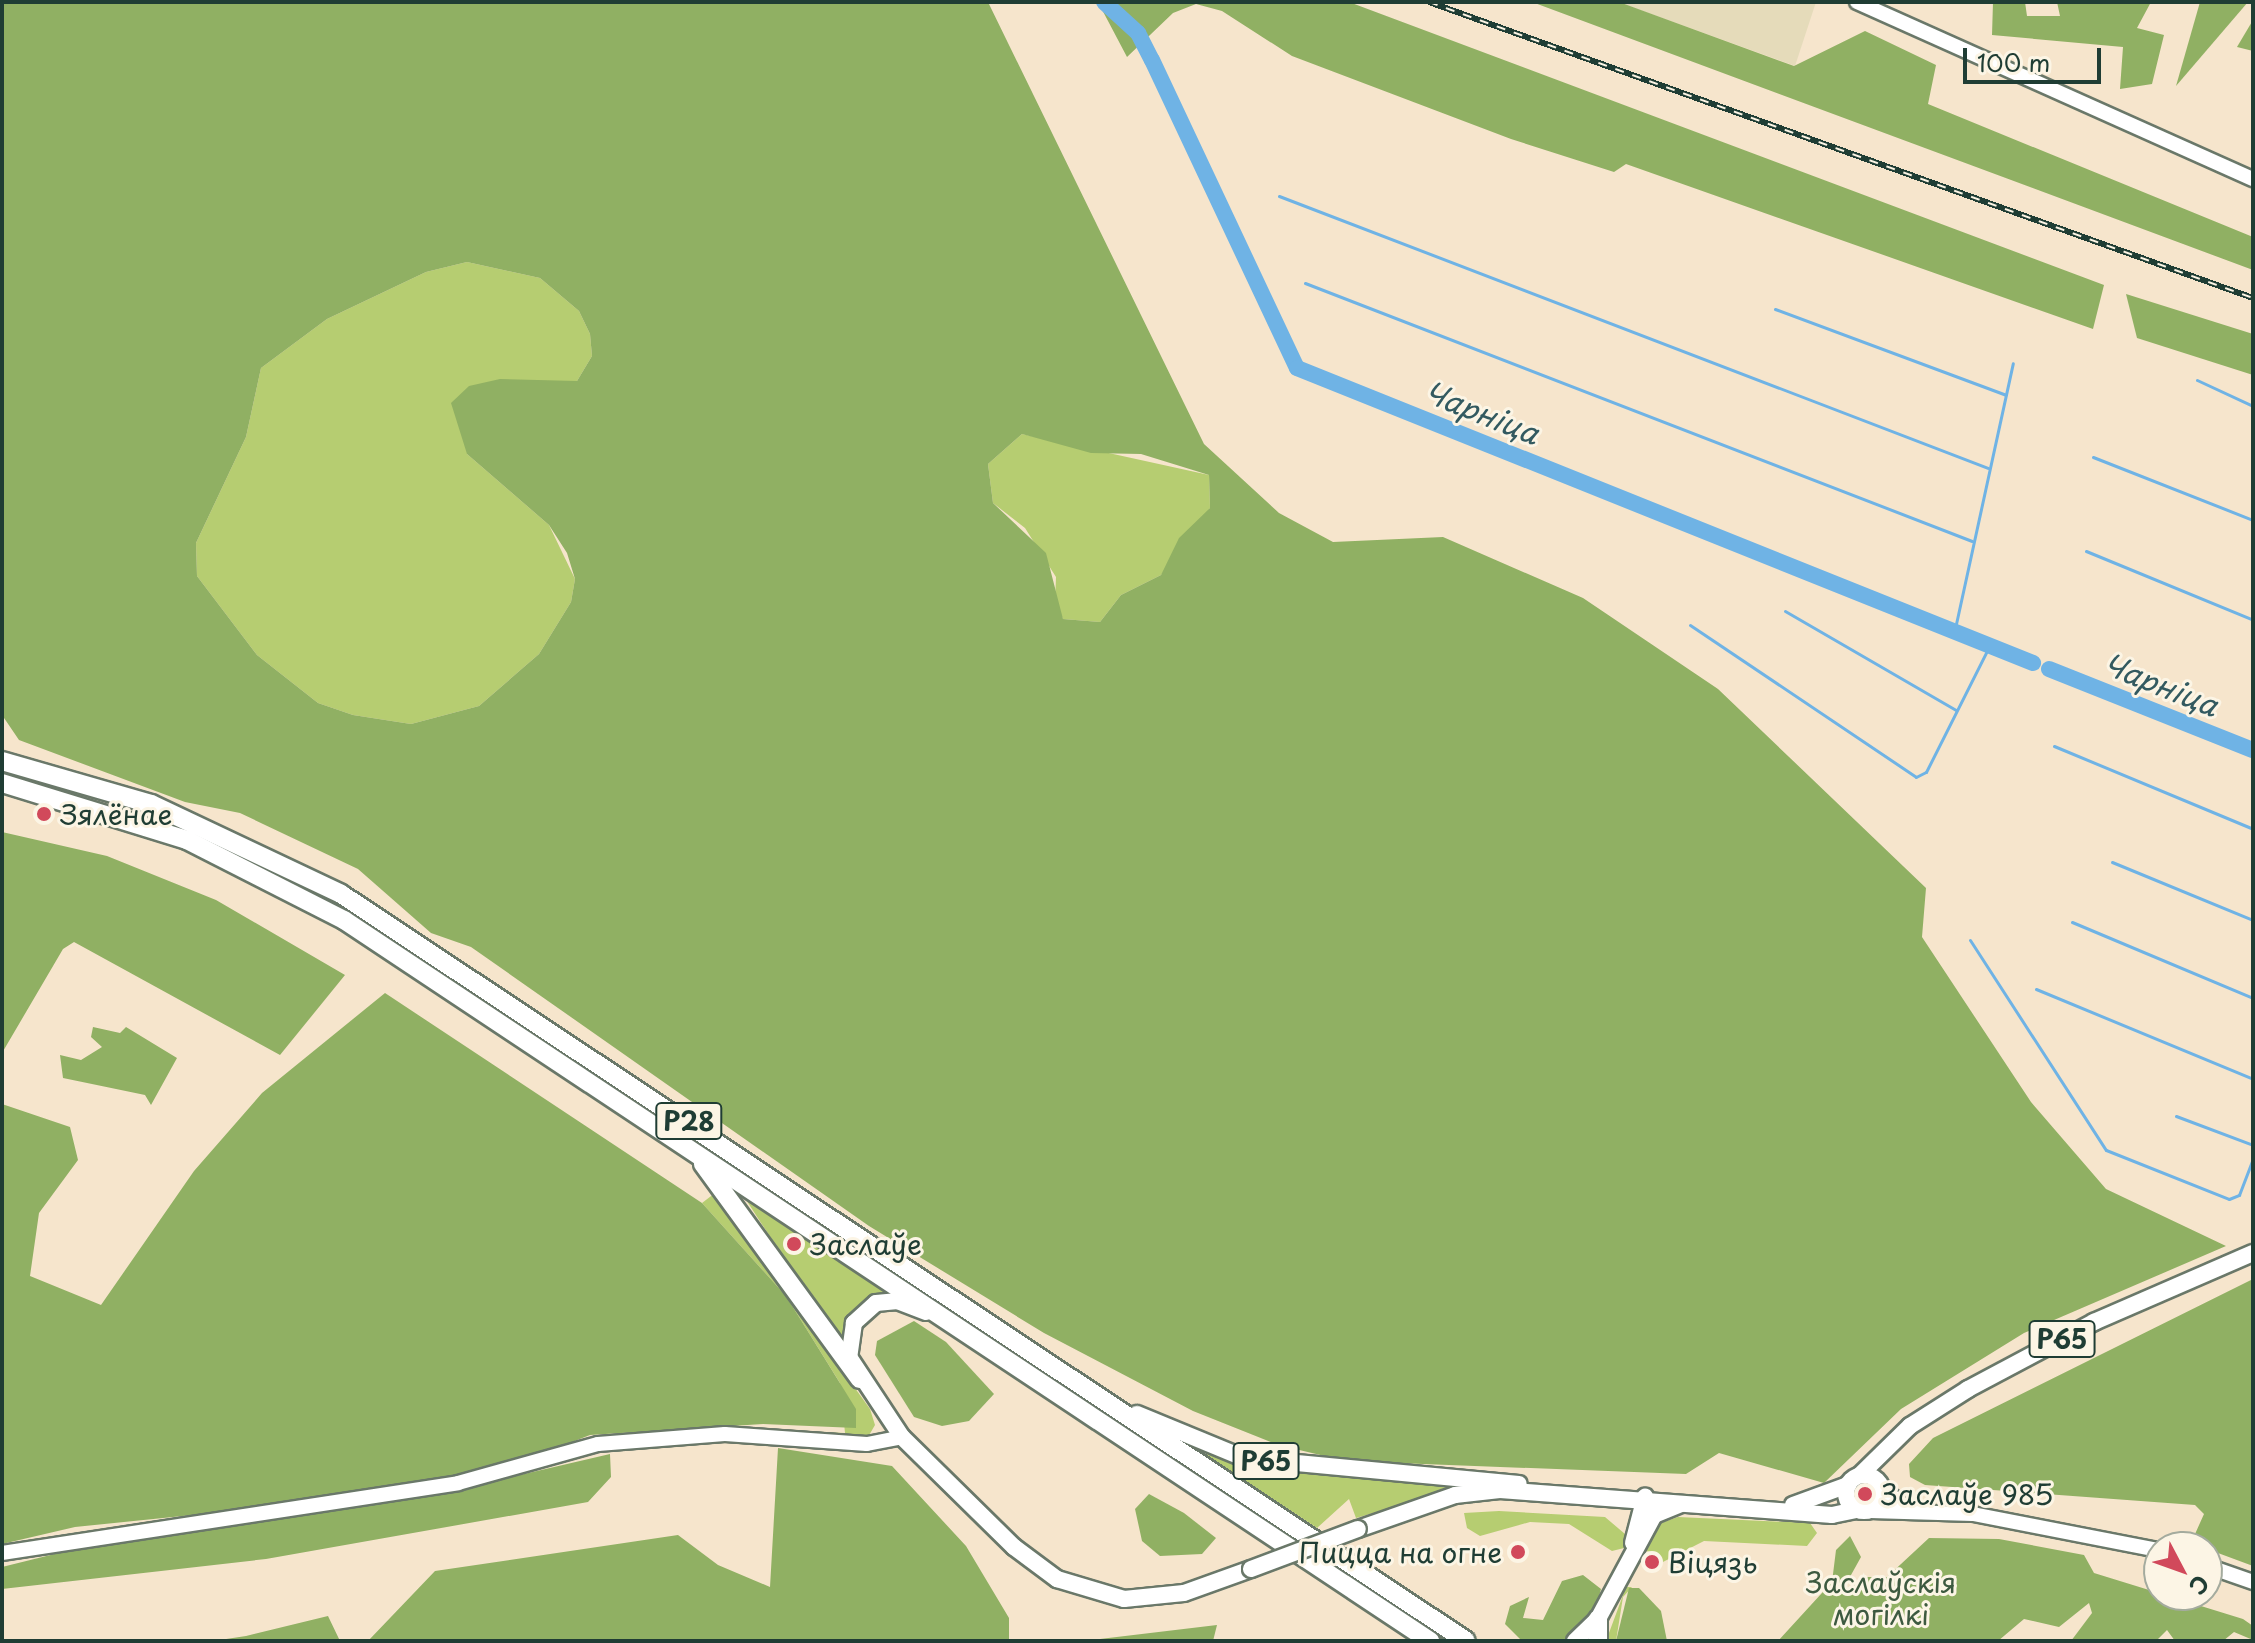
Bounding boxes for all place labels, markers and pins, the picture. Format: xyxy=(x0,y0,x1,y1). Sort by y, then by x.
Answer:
place label: Зялёнае xyxy=(60,797,172,831)
marker: Зялёнае xyxy=(35,805,53,823)
place label: Заслаўе xyxy=(810,1227,922,1261)
marker: Заслаўе xyxy=(785,1235,803,1253)
place label: Заслаўе 985 xyxy=(1881,1477,2054,1511)
marker: Заслаўе 985 xyxy=(1856,1485,1874,1503)
place label: Пицца на огне xyxy=(1296,1535,1502,1569)
marker: Пицца на огне xyxy=(1509,1543,1527,1561)
place label: Віцязь xyxy=(1668,1545,1757,1579)
marker: Віцязь xyxy=(1643,1553,1661,1571)

